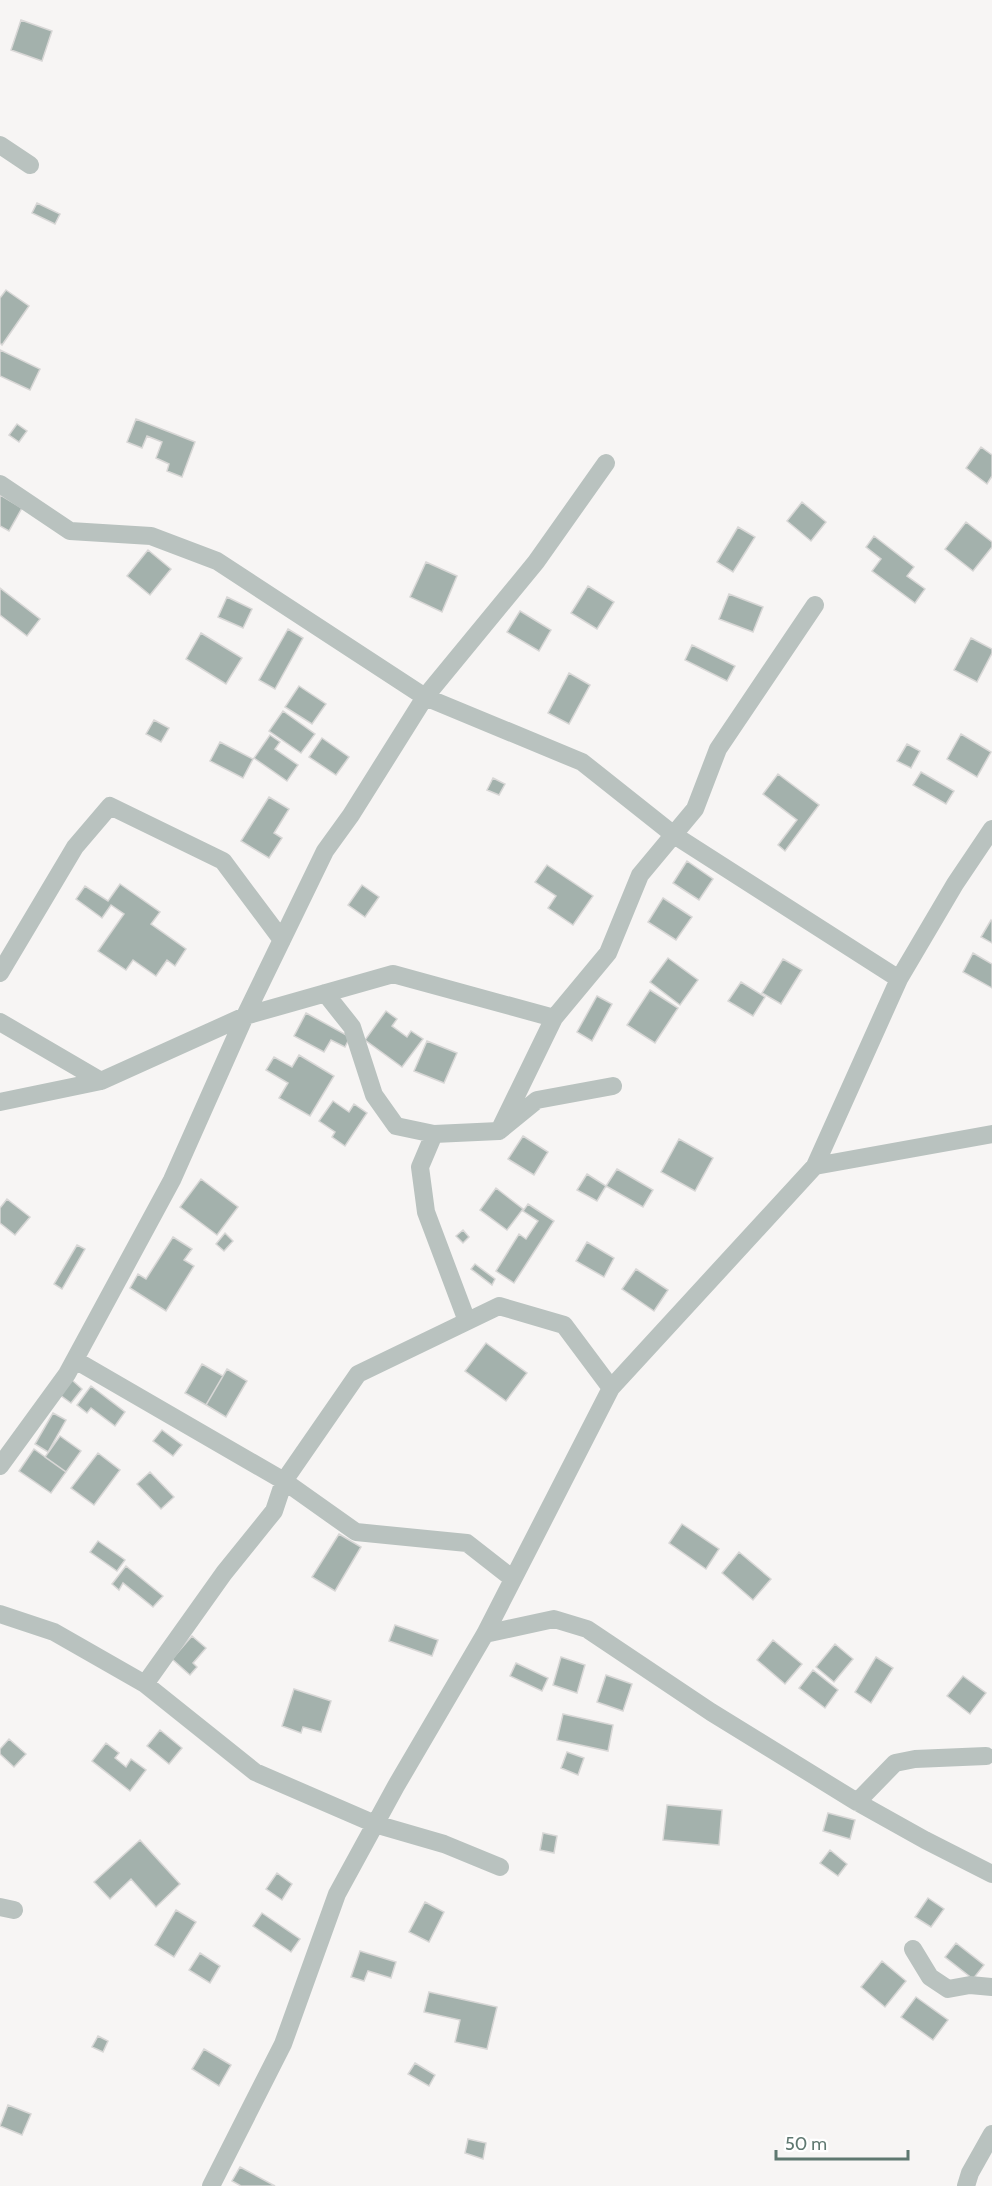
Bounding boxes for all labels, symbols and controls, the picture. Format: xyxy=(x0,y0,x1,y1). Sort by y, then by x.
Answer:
scale bar xyxy=(776,2123,908,2161)
text: 50 m xyxy=(785,2133,827,2155)

